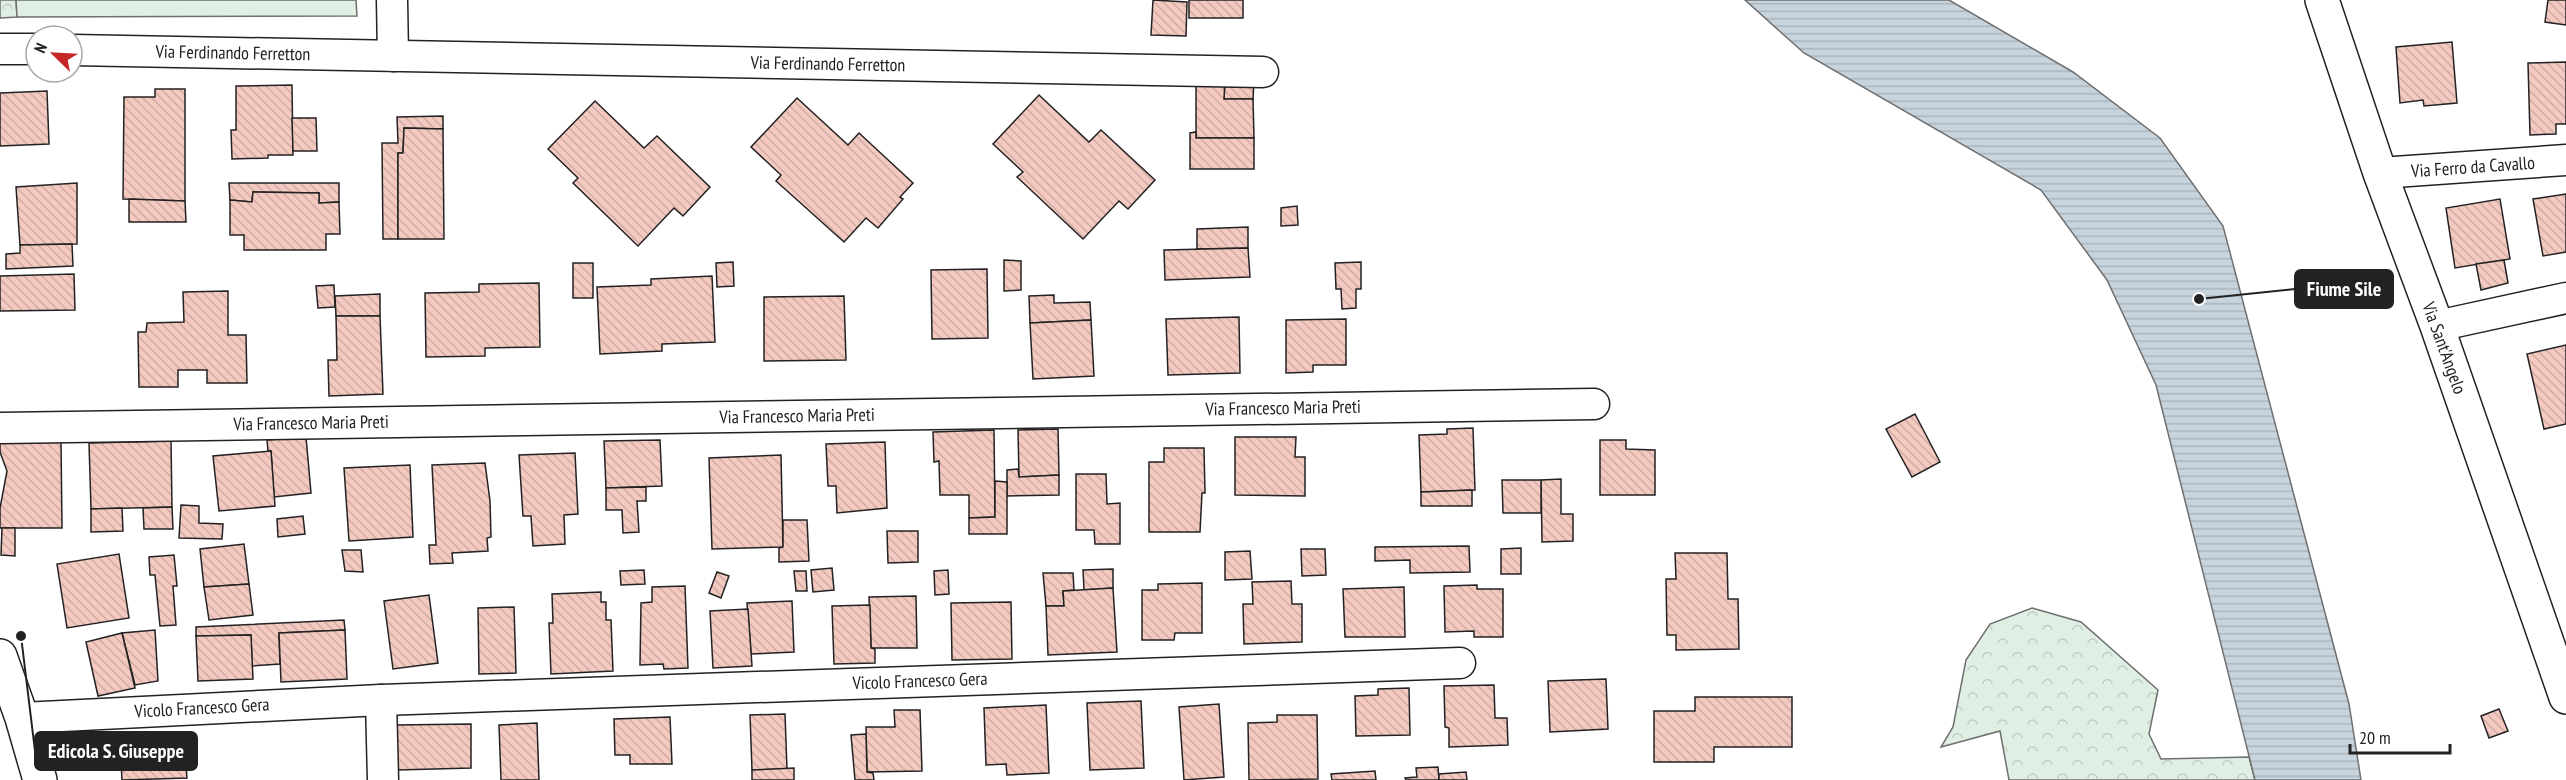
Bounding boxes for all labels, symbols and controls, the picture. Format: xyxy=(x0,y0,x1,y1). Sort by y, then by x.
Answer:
north arrow xyxy=(24,24,84,84)
text: N xyxy=(29,40,51,56)
street label: Via Ferdinando Ferretton xyxy=(154,40,311,65)
street label: Via Ferdinando Ferretton xyxy=(749,51,906,76)
street label: Via Ferro da Cavallo xyxy=(2409,151,2536,182)
callout: Fiume Sile xyxy=(2295,270,2393,308)
text: Fiume Sile xyxy=(2307,276,2381,302)
street label: Via Sant'Angelo xyxy=(2417,298,2472,397)
street label: Via Francesco Maria Preti xyxy=(1204,395,1361,420)
street label: Via Francesco Maria Preti xyxy=(718,403,875,428)
street label: Via Francesco Maria Preti xyxy=(232,410,389,435)
street label: Vicolo Francesco Gera xyxy=(851,667,988,694)
street label: Vicolo Francesco Gera xyxy=(133,692,270,723)
scale bar xyxy=(2350,717,2450,755)
text: 20 m xyxy=(2359,726,2391,749)
callout: Edicola S. Giuseppe xyxy=(35,732,197,770)
text: Edicola S. Giuseppe xyxy=(48,738,184,764)

